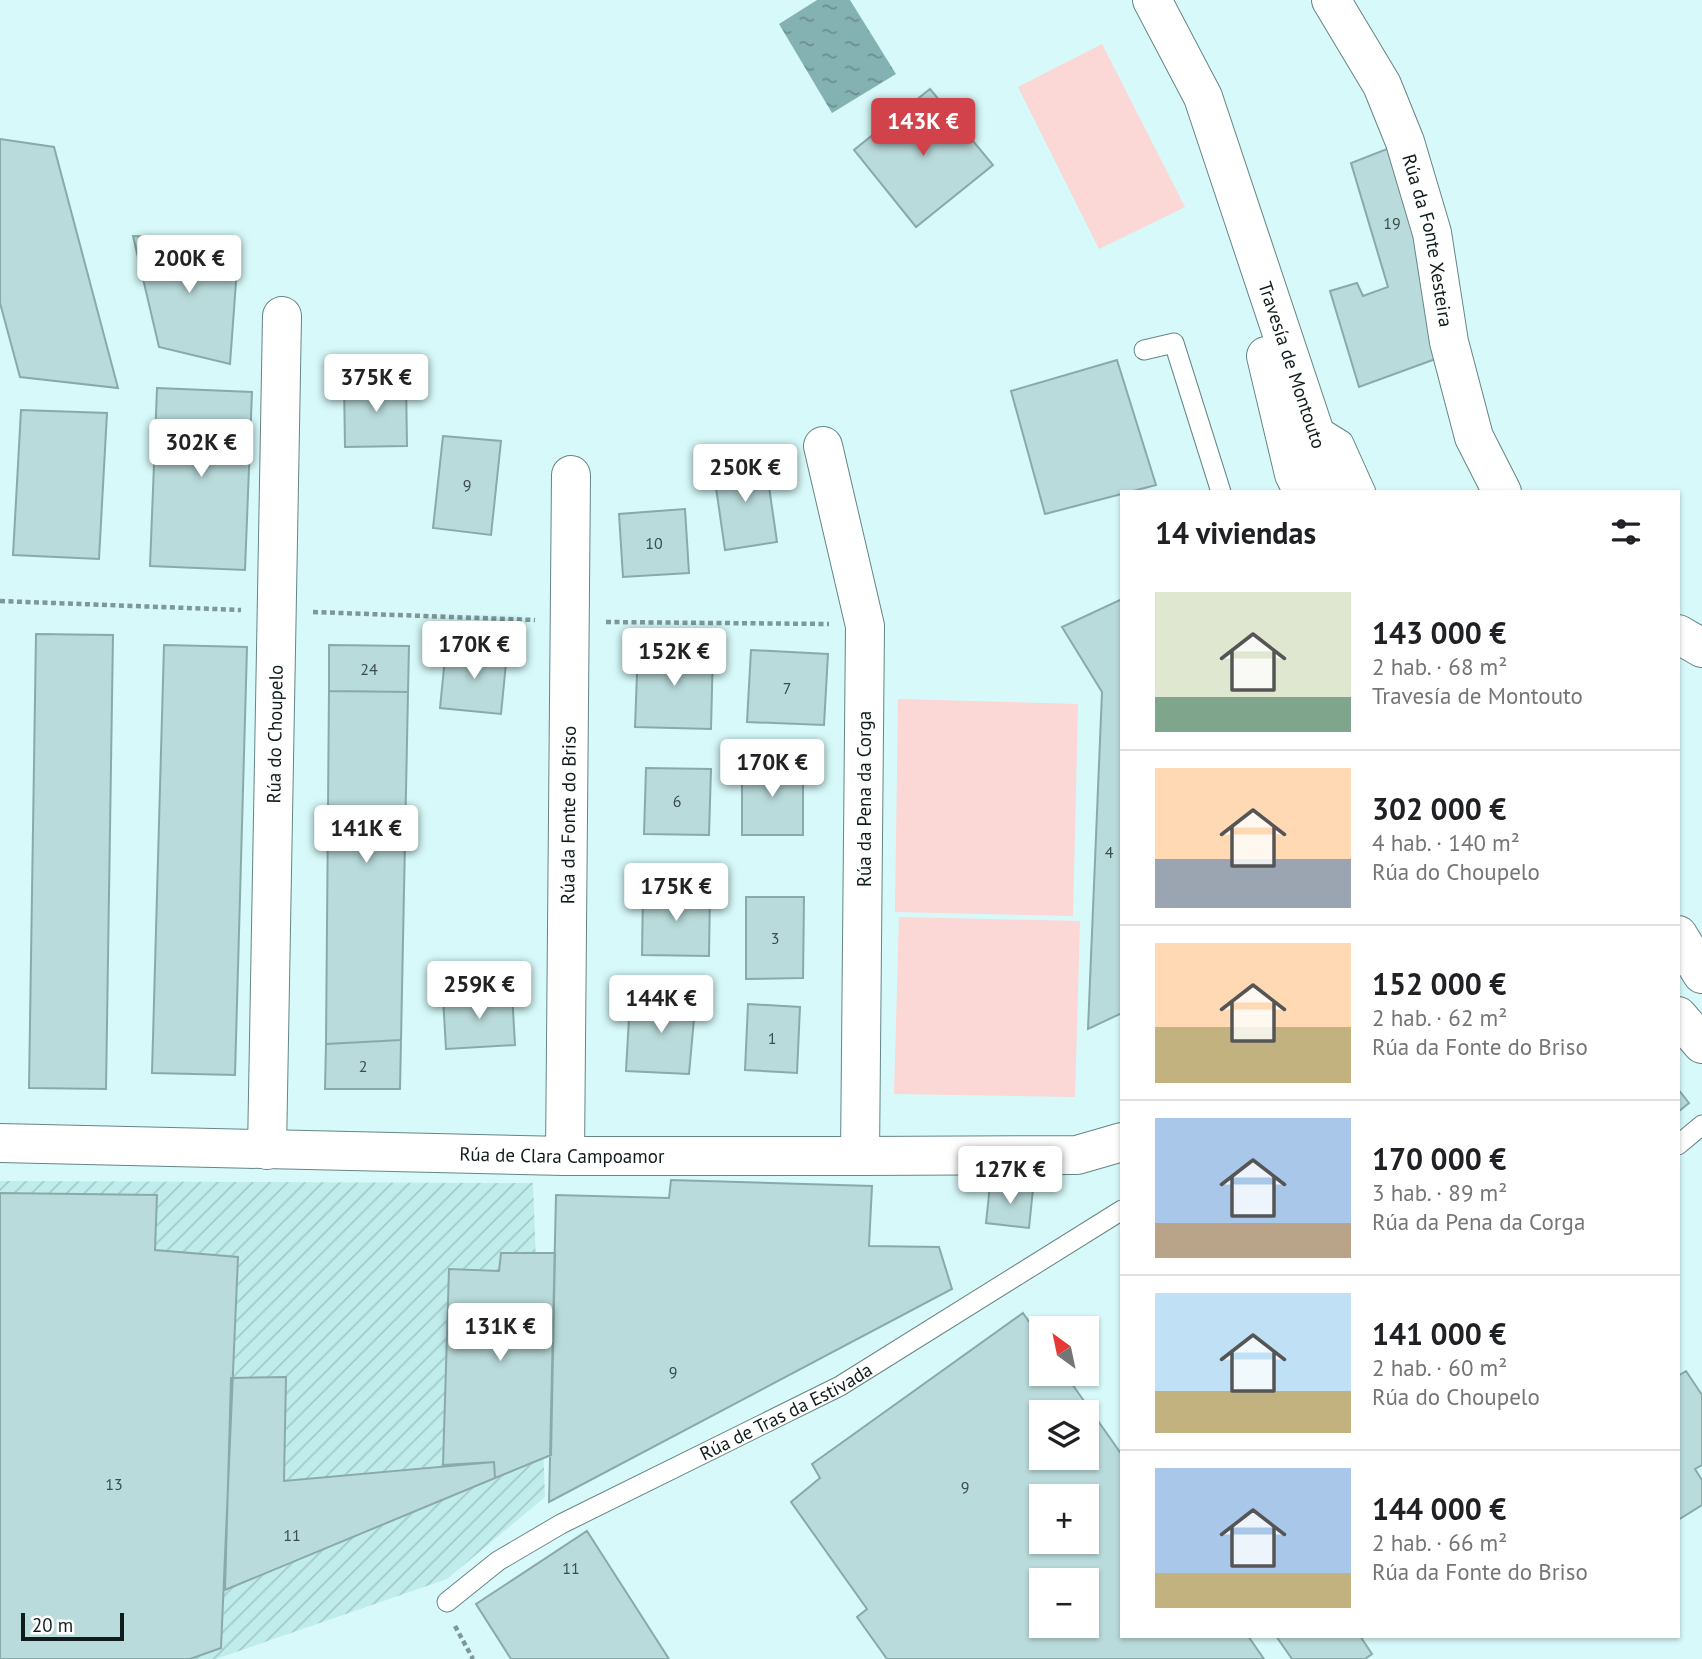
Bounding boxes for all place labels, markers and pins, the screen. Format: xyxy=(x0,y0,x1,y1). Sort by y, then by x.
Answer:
pin: 143K € xyxy=(866,99,980,158)
pin: 200K € xyxy=(132,236,246,295)
pin: 375K € xyxy=(319,354,433,414)
pin: 302K € xyxy=(144,420,258,479)
pin: 250K € xyxy=(688,444,802,504)
pin: 170K € xyxy=(417,622,531,681)
pin: 152K € xyxy=(617,628,731,688)
pin: 170K € xyxy=(715,740,829,799)
pin: 141K € xyxy=(309,806,423,865)
pin: 175K € xyxy=(619,864,733,923)
pin: 259K € xyxy=(422,962,536,1021)
pin: 144K € xyxy=(604,976,718,1035)
pin: 127K € xyxy=(953,1146,1067,1206)
pin: 131K € xyxy=(443,1304,557,1363)

